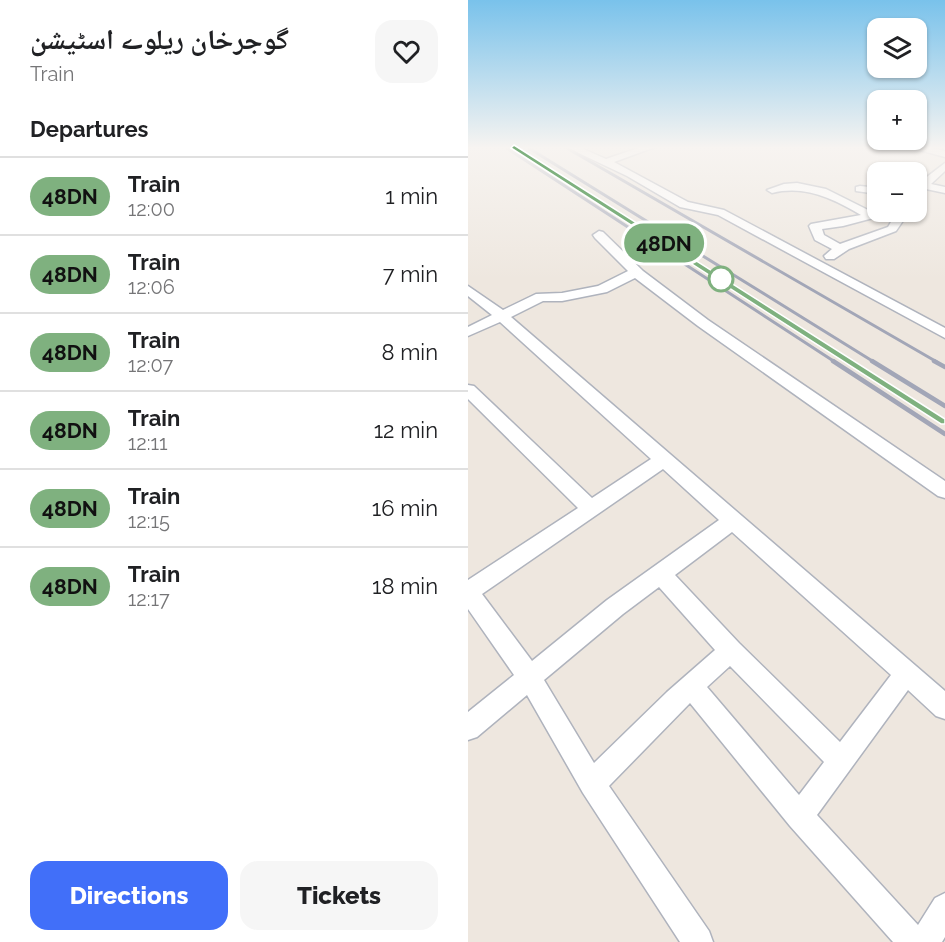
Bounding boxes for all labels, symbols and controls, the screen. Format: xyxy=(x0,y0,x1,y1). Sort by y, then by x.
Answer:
map controls xyxy=(867,18,927,222)
button: layers xyxy=(867,18,927,78)
button: heart xyxy=(375,20,438,83)
text: گوجرخان ریلوے اسٹیشن xyxy=(30,23,289,56)
text: Train xyxy=(30,62,74,86)
button: + xyxy=(867,90,927,150)
text: Departures xyxy=(30,116,148,142)
button: − xyxy=(867,162,927,222)
text: Train xyxy=(128,171,180,197)
text: 1 min xyxy=(385,183,438,209)
text: 48DN xyxy=(42,184,98,209)
text: 12:00 xyxy=(128,197,175,221)
line badge: 48DN xyxy=(622,224,706,262)
text: 48DN xyxy=(636,231,692,256)
text: Train xyxy=(128,249,180,275)
text: 7 min xyxy=(383,261,438,287)
text: 48DN xyxy=(42,262,98,287)
unlabelled marker xyxy=(708,266,734,292)
text: 12:06 xyxy=(128,275,175,299)
text: Train xyxy=(128,327,180,353)
text: 8 min xyxy=(382,339,438,365)
text: 48DN xyxy=(42,340,98,365)
text: 12:07 xyxy=(128,353,173,377)
text: Train xyxy=(128,405,180,431)
text: 12 min xyxy=(374,417,438,443)
text: 48DN xyxy=(42,418,98,443)
text: 12:11 xyxy=(128,431,168,455)
text: Train xyxy=(128,483,180,509)
text: 16 min xyxy=(372,495,438,521)
text: 48DN xyxy=(42,496,98,521)
text: 12:15 xyxy=(128,509,170,533)
text: Train xyxy=(128,561,180,587)
text: 18 min xyxy=(372,573,438,599)
text: 48DN xyxy=(42,574,98,599)
text: 12:17 xyxy=(128,587,170,611)
button: Directions xyxy=(30,861,228,930)
button: Tickets xyxy=(240,861,438,930)

